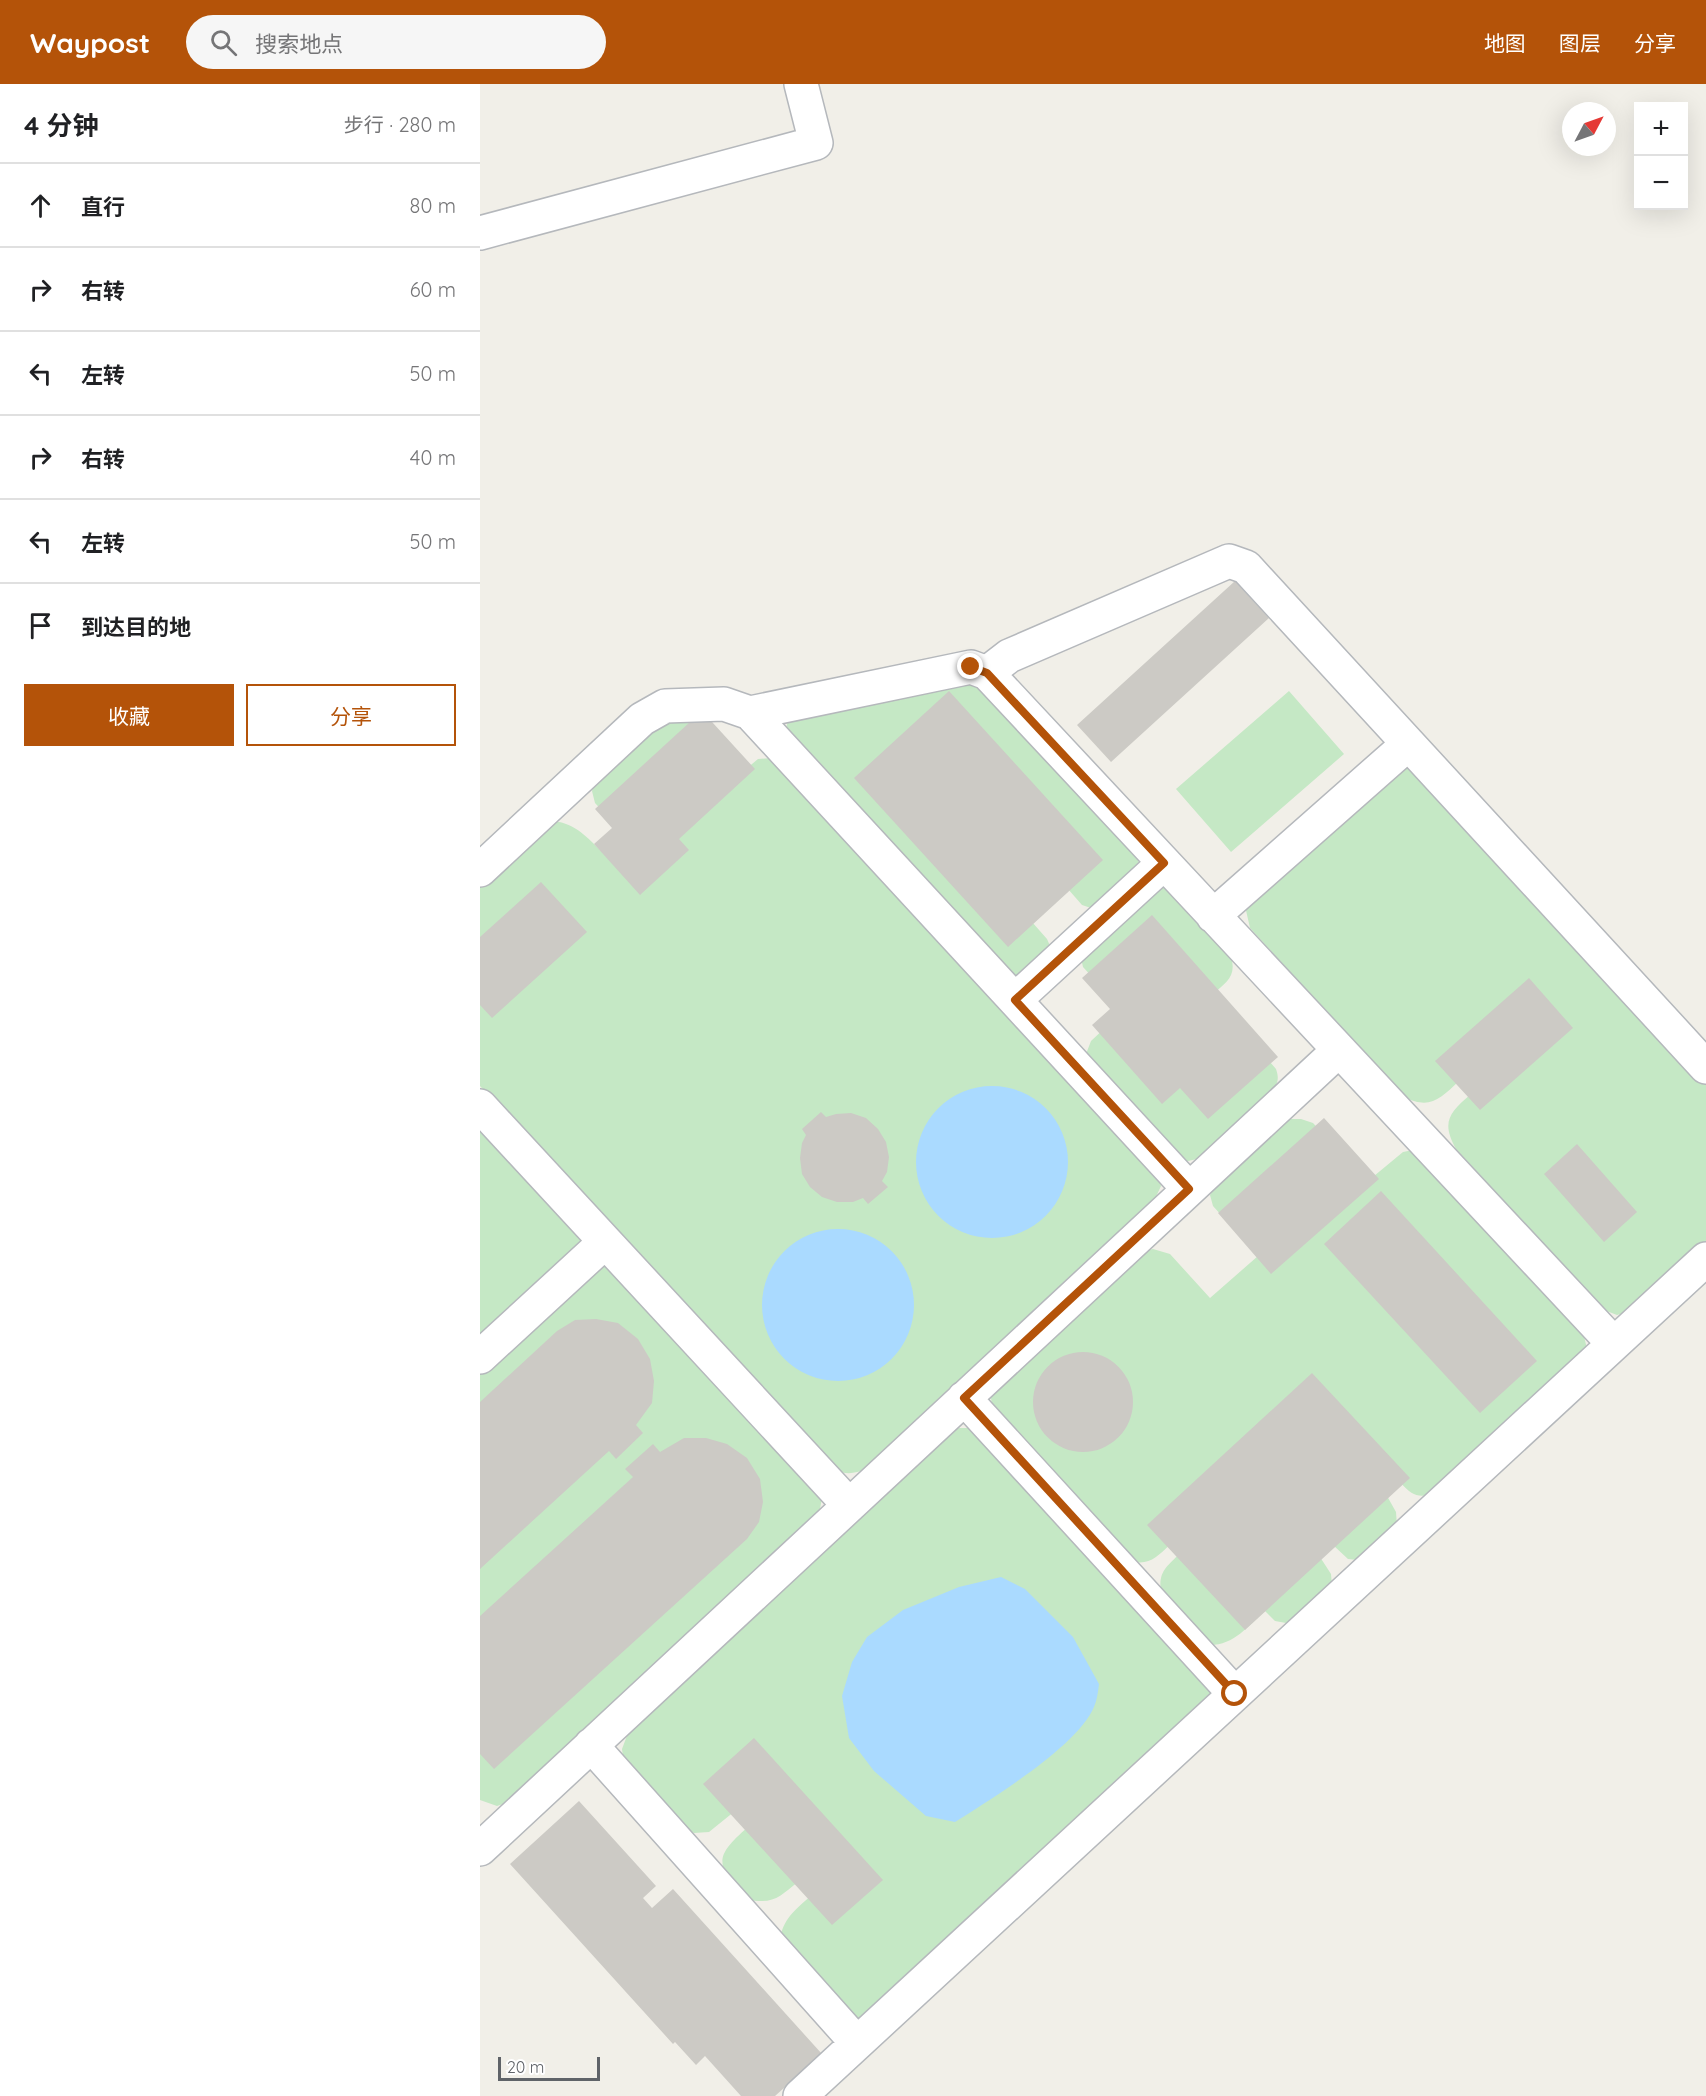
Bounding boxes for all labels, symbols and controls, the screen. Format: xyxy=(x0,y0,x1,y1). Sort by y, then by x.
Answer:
search box xyxy=(186,15,606,69)
text: Waypost xyxy=(30,25,150,60)
icon: search xyxy=(207,26,240,59)
text: 搜索地点 xyxy=(255,30,343,58)
text: 地图 xyxy=(1484,30,1526,56)
text: 图层 xyxy=(1559,30,1601,56)
text: 分享 xyxy=(1634,30,1676,56)
north arrow xyxy=(1562,102,1616,156)
map controls xyxy=(1634,102,1688,210)
button: + xyxy=(1634,102,1688,156)
text: 4 分钟 xyxy=(24,109,99,142)
text: 步行 · 280 m xyxy=(344,112,456,137)
button: − xyxy=(1634,156,1688,210)
icon: ahead xyxy=(24,189,57,222)
text: 直行 xyxy=(81,193,125,221)
text: 80 m xyxy=(410,193,456,218)
icon: right xyxy=(24,273,57,306)
text: 右转 xyxy=(81,277,125,305)
text: 60 m xyxy=(410,277,456,302)
icon: left xyxy=(24,357,57,390)
text: 左转 xyxy=(81,361,125,389)
text: 50 m xyxy=(410,361,456,386)
icon: right xyxy=(24,441,57,474)
text: 右转 xyxy=(81,445,125,473)
text: 40 m xyxy=(410,445,456,470)
icon: left xyxy=(24,525,57,558)
text: 左转 xyxy=(81,529,125,557)
text: 50 m xyxy=(410,529,456,554)
icon: arrive xyxy=(24,609,57,642)
text: 到达目的地 xyxy=(81,613,191,641)
route end xyxy=(957,653,983,679)
button: 收藏 xyxy=(24,684,234,746)
button: 分享 xyxy=(246,684,456,746)
route start xyxy=(1221,1680,1247,1706)
scale bar xyxy=(498,2054,600,2082)
text: 20 m xyxy=(507,2057,544,2077)

